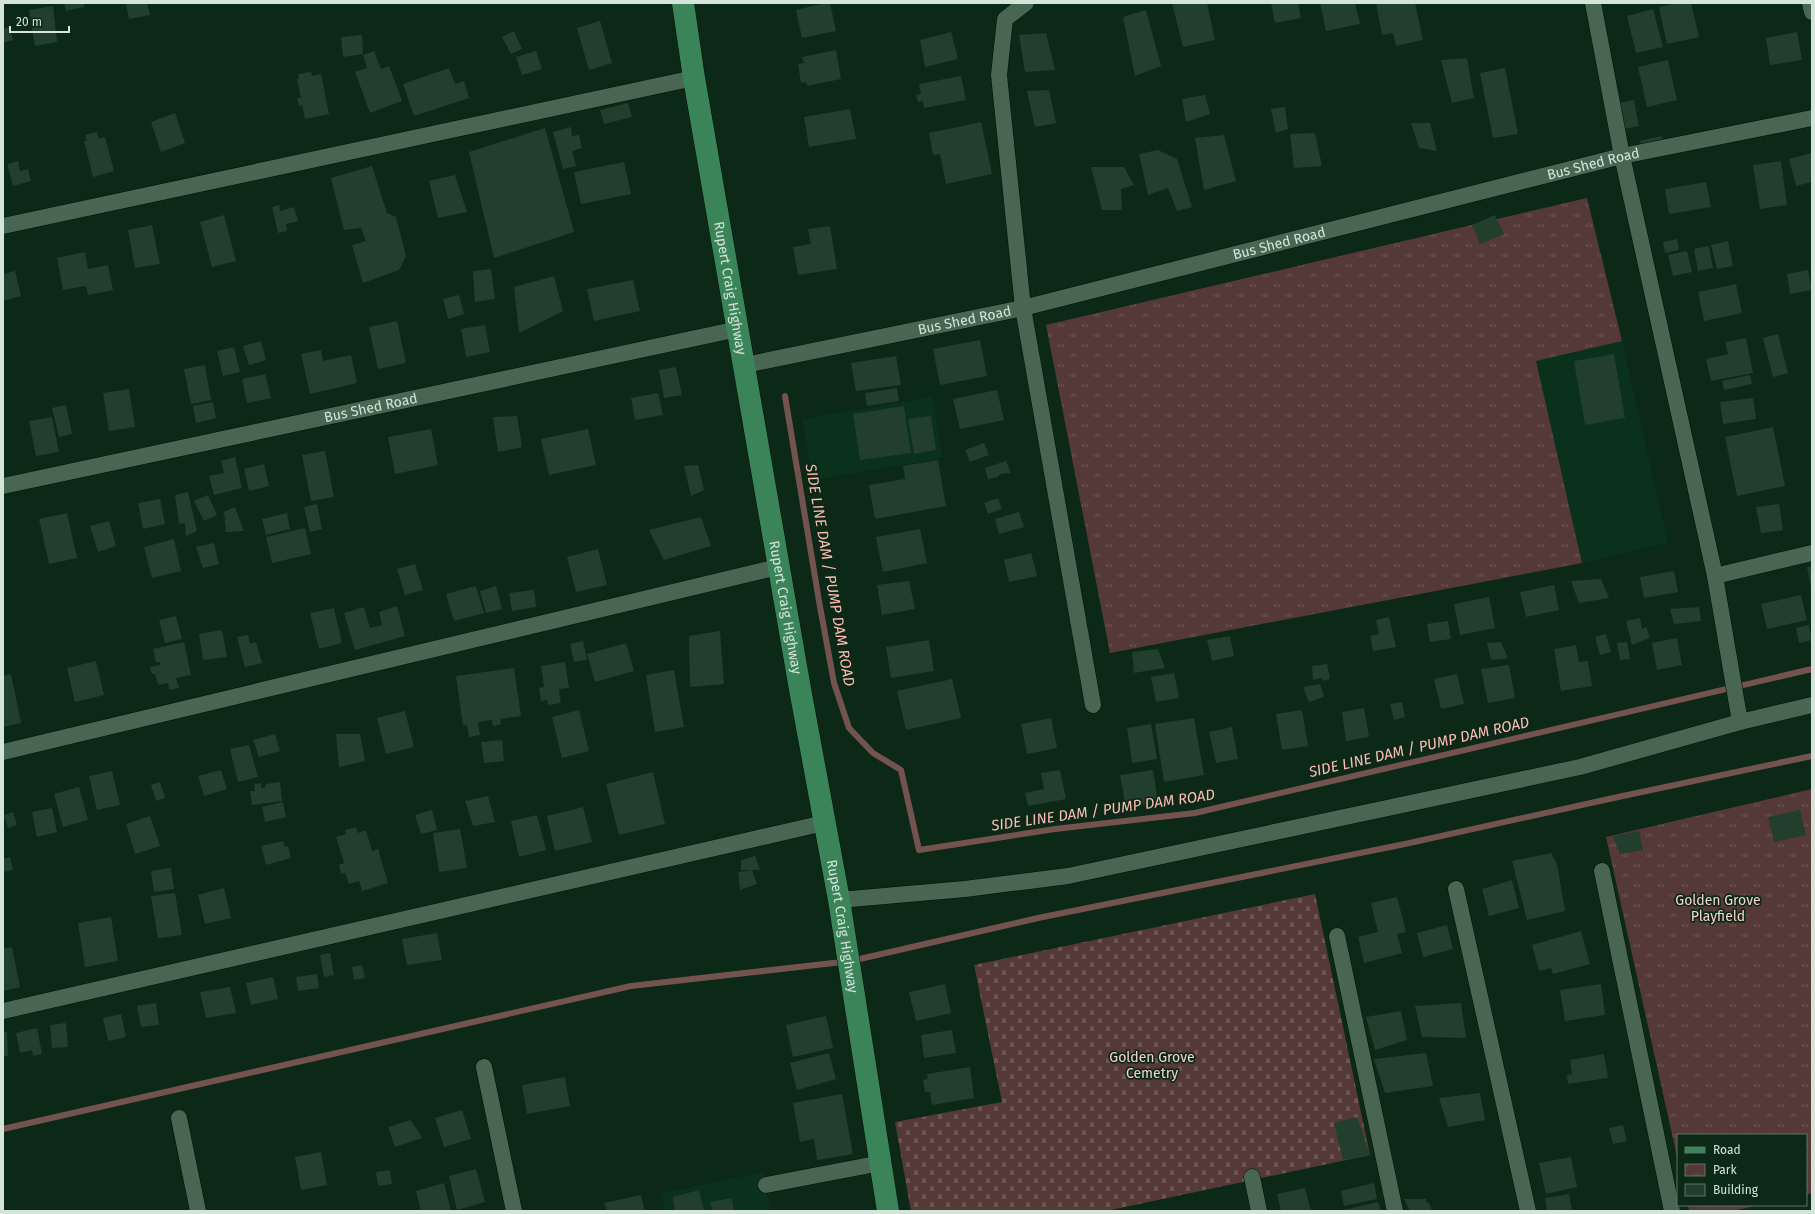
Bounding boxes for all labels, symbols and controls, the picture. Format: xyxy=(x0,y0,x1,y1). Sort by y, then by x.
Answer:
scale bar xyxy=(10,8,69,34)
text: 20 m xyxy=(16,15,42,29)
street label: Bus Shed Road xyxy=(1545,144,1641,183)
street label: Rupert Craig Highway xyxy=(711,220,750,356)
street label: Bus Shed Road xyxy=(1231,223,1327,263)
street label: Bus Shed Road xyxy=(916,302,1013,338)
street label: Bus Shed Road xyxy=(323,389,419,426)
water label: SIDE LINE DAM / PUMP DAM ROAD xyxy=(801,461,859,688)
street label: Rupert Craig Highway xyxy=(766,539,806,675)
water label: SIDE LINE DAM / PUMP DAM ROAD xyxy=(1306,713,1531,781)
water label: SIDE LINE DAM / PUMP DAM ROAD xyxy=(989,785,1216,835)
street label: Rupert Craig Highway xyxy=(823,858,862,994)
park label: Golden Grove Playfield xyxy=(1675,892,1761,925)
park label: Golden Grove Cemetry xyxy=(1109,1049,1195,1082)
legend xyxy=(1677,1134,1807,1206)
text: Road xyxy=(1713,1143,1741,1157)
text: Park xyxy=(1713,1163,1737,1177)
text: Building xyxy=(1713,1183,1759,1197)

